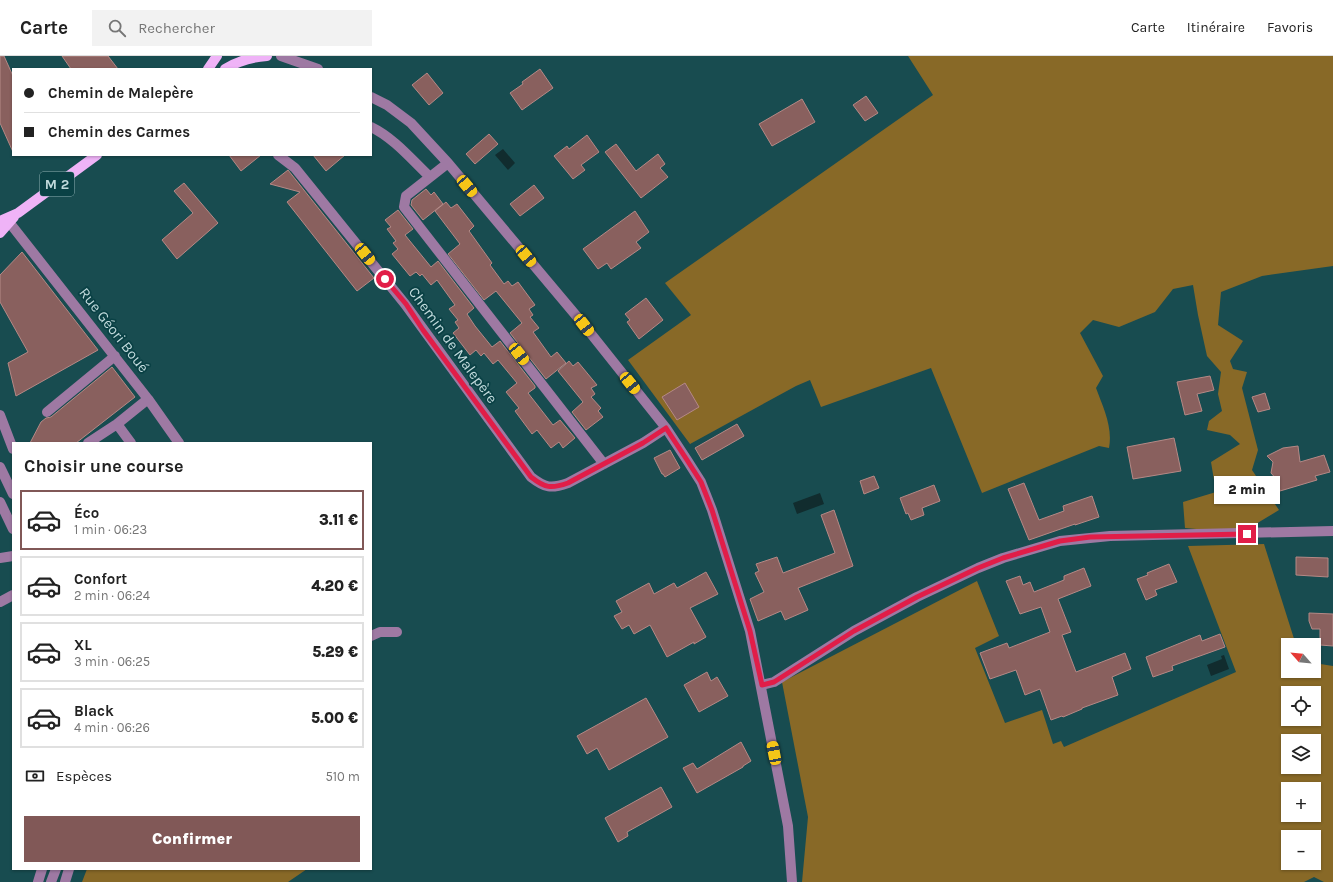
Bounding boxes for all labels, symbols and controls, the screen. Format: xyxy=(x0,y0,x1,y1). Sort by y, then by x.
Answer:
search box xyxy=(92,10,372,46)
text: Carte xyxy=(20,17,68,39)
icon: search xyxy=(106,17,128,39)
text: Rechercher xyxy=(138,19,215,37)
text: Carte xyxy=(1131,19,1165,36)
text: Itinéraire xyxy=(1187,19,1245,36)
text: Favoris xyxy=(1267,19,1313,36)
text: Chemin de Malepère xyxy=(48,84,193,102)
text: Chemin des Carmes xyxy=(48,123,190,141)
road number: M 2 xyxy=(40,172,74,196)
car xyxy=(455,173,479,199)
car xyxy=(353,241,377,267)
car xyxy=(514,243,538,269)
route start xyxy=(376,270,394,288)
street label: Chemin de Malepère xyxy=(405,283,501,407)
street label: Rue Géori Boué xyxy=(75,284,153,376)
car xyxy=(572,312,596,338)
car xyxy=(507,341,531,367)
car xyxy=(618,370,642,396)
text: Choisir une course xyxy=(24,455,183,477)
callout: 2 min xyxy=(1214,476,1280,504)
text: 2 min xyxy=(1228,482,1266,497)
icon: car xyxy=(26,502,62,538)
text: Éco xyxy=(74,504,99,522)
text: 3.11 € xyxy=(319,511,358,529)
text: 1 min · 06:23 xyxy=(74,522,147,537)
route end xyxy=(1238,525,1256,543)
icon: car xyxy=(26,568,62,604)
text: Confort xyxy=(74,570,127,588)
text: 4.20 € xyxy=(311,577,358,595)
text: 2 min · 06:24 xyxy=(74,588,150,603)
icon: car xyxy=(26,634,62,670)
text: XL xyxy=(74,636,92,654)
north arrow xyxy=(1281,638,1321,678)
map controls xyxy=(1281,638,1321,870)
text: 5.29 € xyxy=(312,643,358,661)
text: 3 min · 06:25 xyxy=(74,654,150,669)
button: locate xyxy=(1281,686,1321,726)
icon: car xyxy=(26,700,62,736)
text: Black xyxy=(74,702,114,720)
text: 5.00 € xyxy=(311,709,358,727)
text: 4 min · 06:26 xyxy=(74,720,150,735)
button: layers xyxy=(1281,734,1321,774)
car xyxy=(766,740,782,766)
icon: cash xyxy=(24,765,46,787)
text: Espèces xyxy=(56,767,112,785)
text: 510 m xyxy=(325,769,360,784)
button: + xyxy=(1281,782,1321,822)
button: Confirmer xyxy=(24,816,360,862)
button: − xyxy=(1281,830,1321,870)

